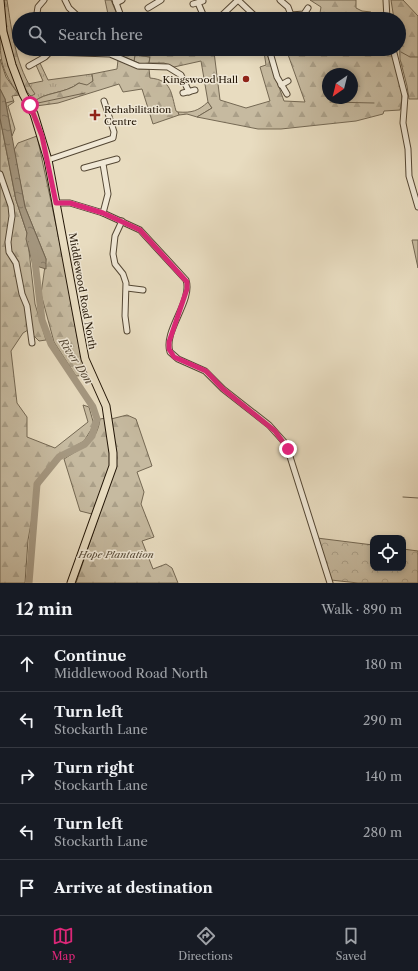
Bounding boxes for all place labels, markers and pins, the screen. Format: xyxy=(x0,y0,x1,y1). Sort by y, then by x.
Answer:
place label: Kingswood Hall xyxy=(163,73,238,86)
marker: Kingswood Hall xyxy=(241,74,251,84)
place label: Rehabilitation Centre xyxy=(104,103,172,128)
marker: Rehabilitation Centre xyxy=(89,109,101,121)

